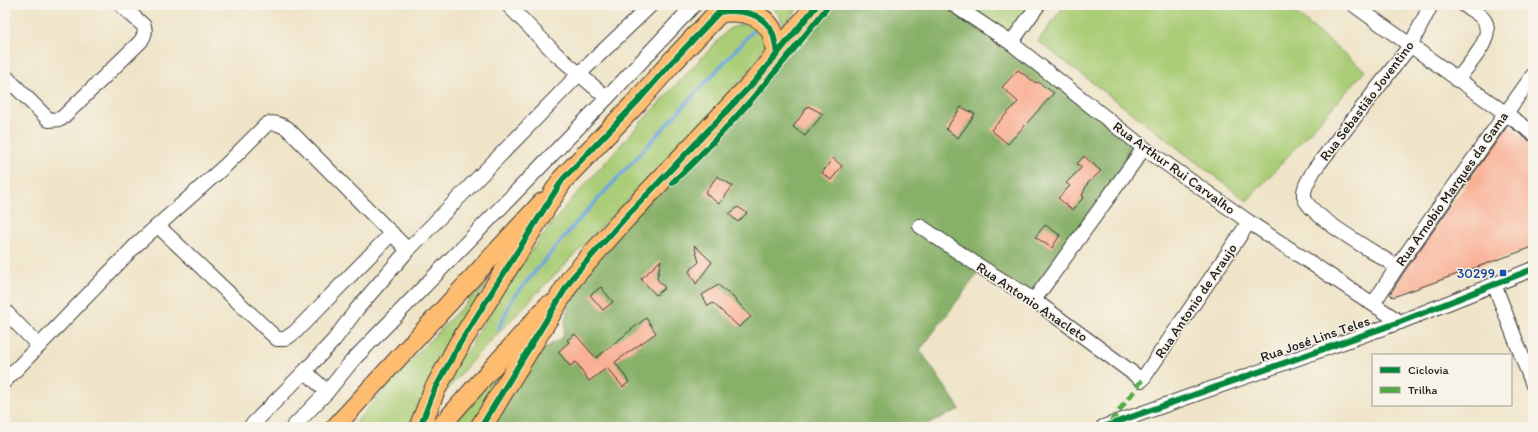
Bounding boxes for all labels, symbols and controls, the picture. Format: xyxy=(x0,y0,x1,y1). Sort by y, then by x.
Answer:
street label: Rua Sebastião Joventino xyxy=(1316,37,1418,165)
street label: Rua Arnobio Marques da Gama xyxy=(1392,108,1512,269)
street label: Rua Arthur Rui Carvalho xyxy=(1110,118,1238,218)
street label: Rua Antonio de Araujo xyxy=(1151,240,1241,362)
street label: Rua Antonio Anacleto xyxy=(973,258,1091,346)
place label: 30299 xyxy=(1457,265,1495,282)
marker: 30299 xyxy=(1498,268,1508,278)
street label: Rua José Lins Teles xyxy=(1258,312,1372,366)
legend xyxy=(1372,354,1512,406)
text: Ciclovia xyxy=(1408,363,1450,377)
text: Trilha xyxy=(1408,383,1437,397)

